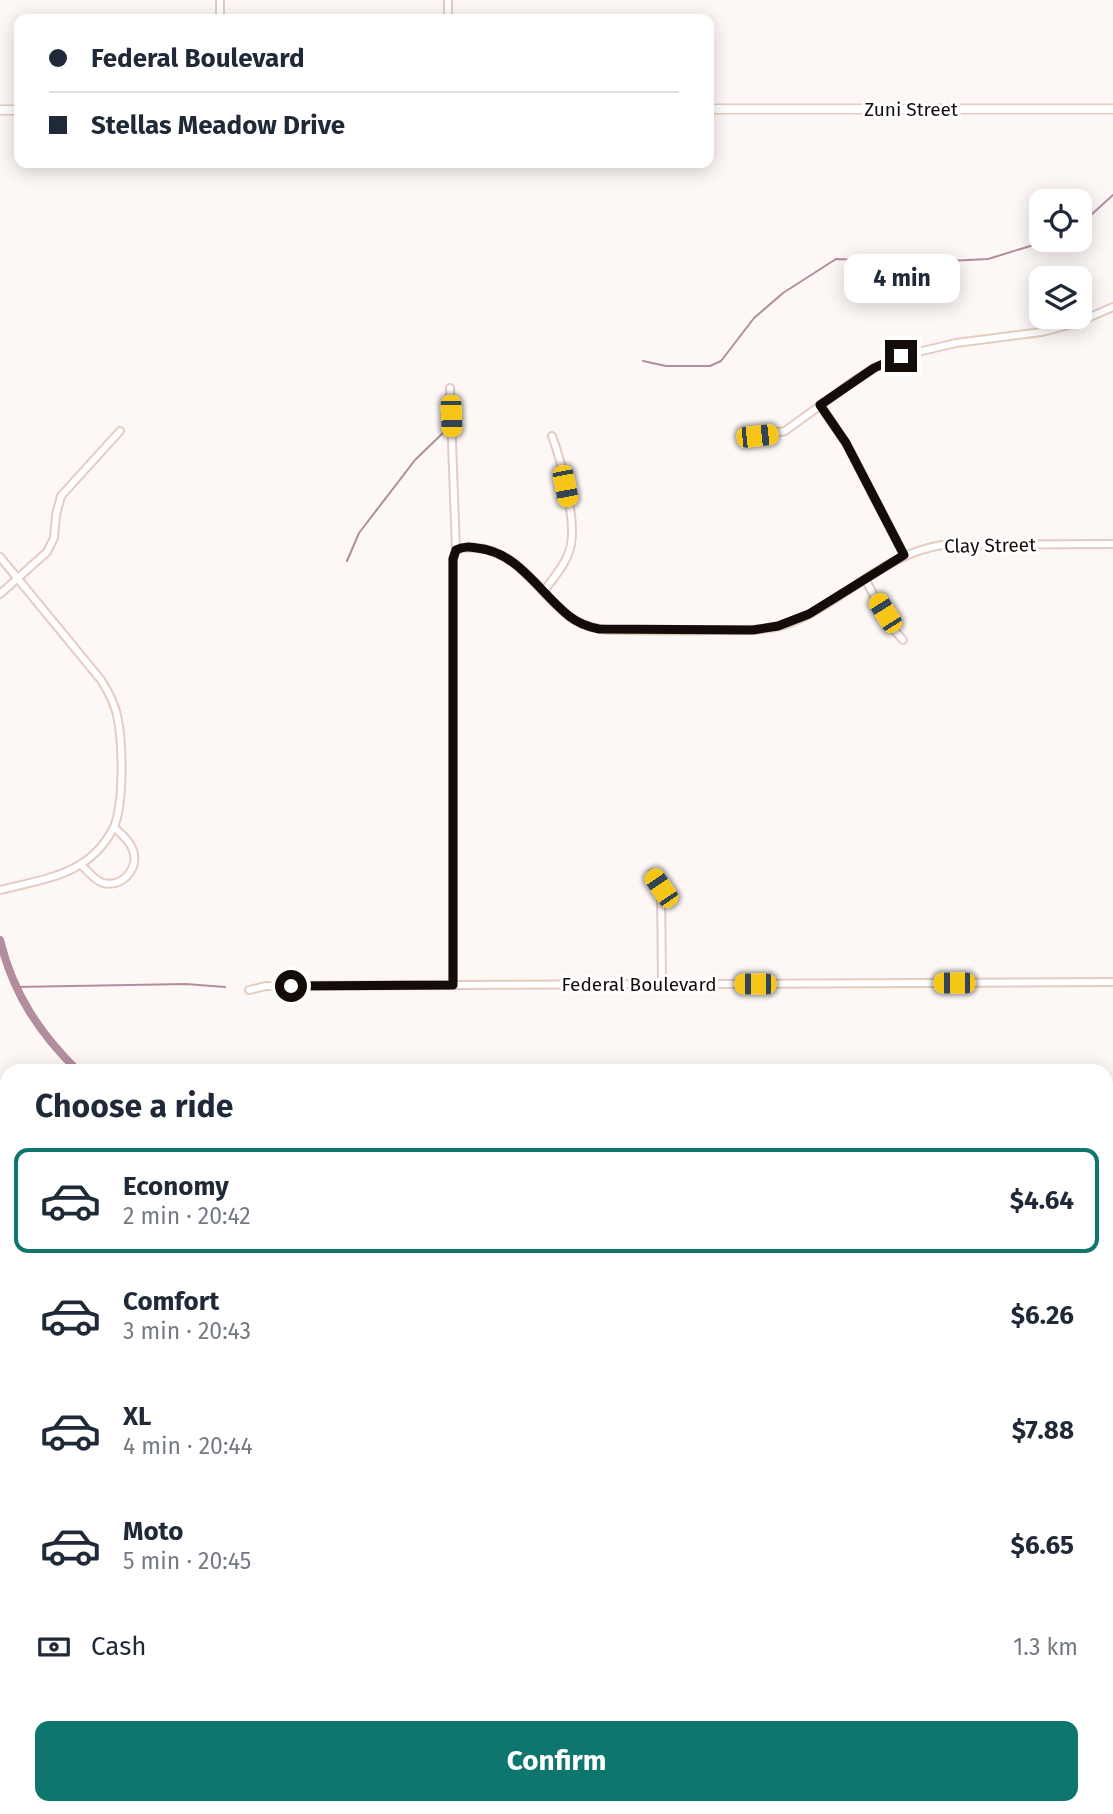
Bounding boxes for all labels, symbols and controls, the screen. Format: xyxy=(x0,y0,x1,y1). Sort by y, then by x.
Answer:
text: Federal Boulevard xyxy=(91,43,305,74)
street label: Zuni Street xyxy=(864,98,958,121)
text: Stellas Meadow Drive xyxy=(91,110,345,141)
map controls xyxy=(1029,189,1092,329)
button: locate xyxy=(1029,189,1092,252)
callout: 4 min xyxy=(843,254,959,304)
text: 4 min xyxy=(873,264,931,292)
button: layers xyxy=(1029,266,1092,329)
route end xyxy=(885,340,917,372)
car xyxy=(440,395,463,437)
car xyxy=(736,423,779,449)
car xyxy=(551,463,580,509)
street label: Clay Street xyxy=(944,533,1036,558)
car xyxy=(865,590,906,636)
car xyxy=(641,865,682,911)
route start xyxy=(275,970,307,1002)
street label: Federal Boulevard xyxy=(561,973,717,996)
car xyxy=(934,973,976,994)
car xyxy=(735,974,777,995)
text: Choose a ride xyxy=(35,1087,233,1125)
icon: car xyxy=(39,1169,102,1232)
text: Economy xyxy=(123,1171,229,1202)
text: $4.64 xyxy=(1010,1185,1074,1216)
text: 2 min · 20:42 xyxy=(123,1202,251,1230)
icon: car xyxy=(39,1284,102,1347)
text: Comfort xyxy=(123,1286,219,1317)
text: $6.26 xyxy=(1011,1300,1074,1331)
text: 3 min · 20:43 xyxy=(123,1317,251,1345)
icon: car xyxy=(39,1399,102,1462)
text: XL xyxy=(123,1401,151,1432)
text: $7.88 xyxy=(1012,1415,1074,1446)
text: 4 min · 20:44 xyxy=(123,1432,253,1460)
icon: car xyxy=(39,1514,102,1577)
text: Moto xyxy=(123,1516,183,1547)
text: $6.65 xyxy=(1011,1530,1074,1561)
text: 5 min · 20:45 xyxy=(123,1547,251,1575)
icon: cash xyxy=(35,1628,73,1666)
text: Cash xyxy=(91,1631,147,1662)
text: 1.3 km xyxy=(1013,1633,1078,1661)
button: Confirm xyxy=(35,1721,1078,1801)

